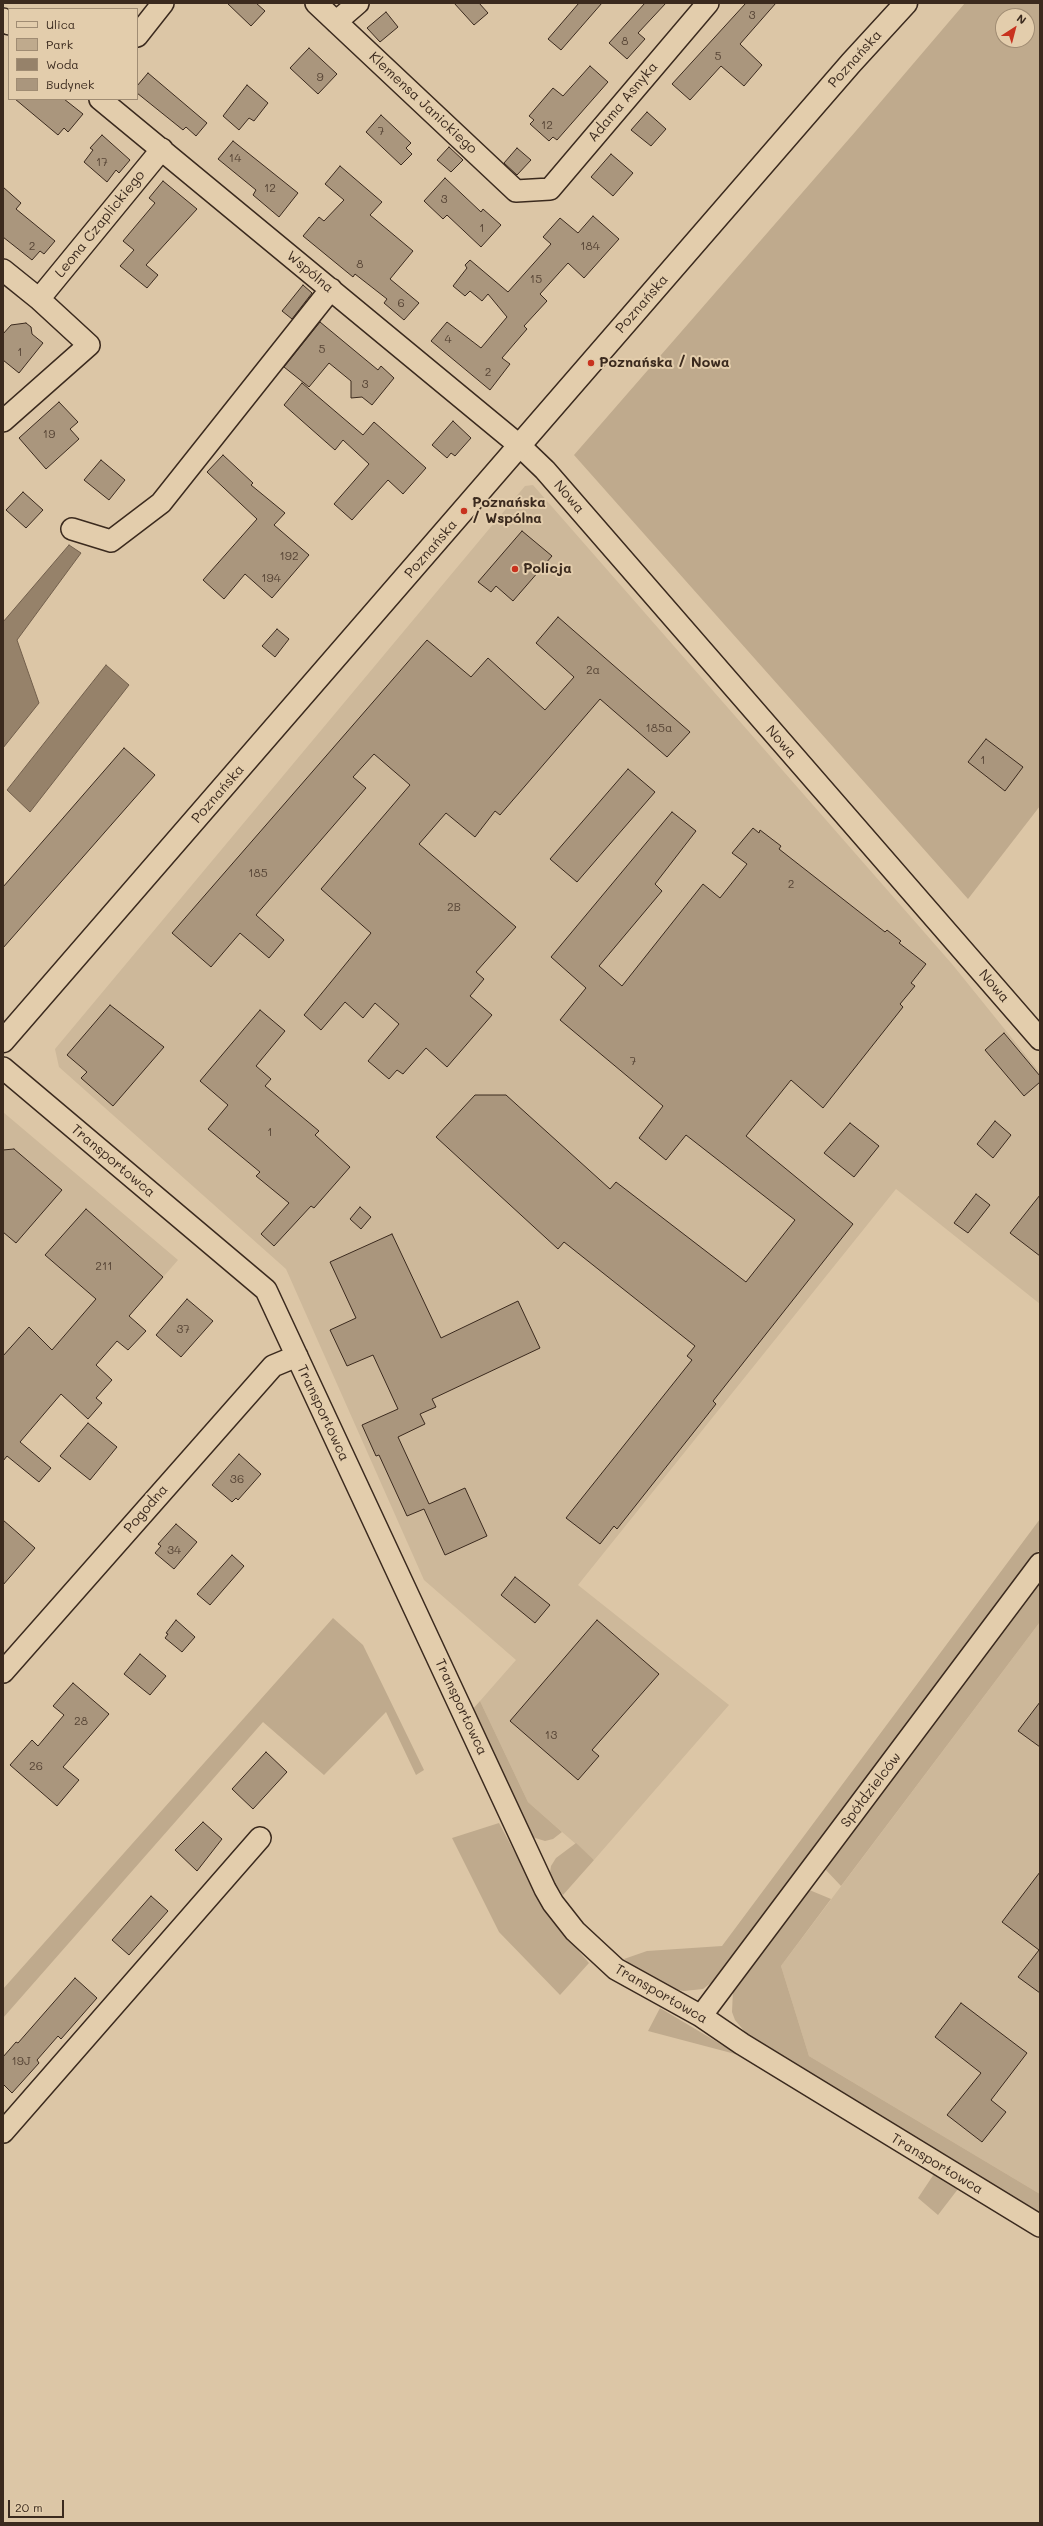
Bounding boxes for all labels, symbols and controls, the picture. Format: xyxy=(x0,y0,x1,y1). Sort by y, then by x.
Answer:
legend xyxy=(8,8,138,100)
house number: 3 xyxy=(748,8,756,22)
north arrow xyxy=(995,8,1035,48)
text: N xyxy=(1014,10,1030,27)
text: Ulica xyxy=(46,16,75,32)
street label: Poznańska xyxy=(825,27,885,91)
house number: 8 xyxy=(621,34,629,48)
text: Park xyxy=(46,36,73,52)
street label: Klemensa Janickiego xyxy=(365,49,481,157)
house number: 5 xyxy=(715,49,721,63)
text: Woda xyxy=(46,56,79,72)
street label: Adama Asnyka xyxy=(585,59,661,145)
house number: 9 xyxy=(316,70,324,84)
text: Budynek xyxy=(46,76,94,92)
house number: 12 xyxy=(541,118,553,132)
house number: 7 xyxy=(378,124,384,138)
house number: 14 xyxy=(229,151,241,165)
house number: 17 xyxy=(96,155,108,169)
street label: Leona Czaplickiego xyxy=(52,167,148,281)
house number: 12 xyxy=(264,181,276,195)
house number: 3 xyxy=(440,192,448,206)
house number: 1 xyxy=(479,221,485,235)
house number: 2 xyxy=(29,239,35,253)
house number: 184 xyxy=(580,239,600,253)
street label: Wspólna xyxy=(283,248,337,296)
house number: 8 xyxy=(356,257,364,271)
street label: Poznańska xyxy=(612,271,672,337)
house number: 15 xyxy=(530,272,542,286)
house number: 6 xyxy=(397,296,405,310)
house number: 4 xyxy=(444,332,452,346)
house number: 5 xyxy=(319,342,325,356)
house number: 1 xyxy=(17,345,23,359)
place label: Poznańska / Nowa xyxy=(599,355,730,371)
marker: Poznańska / Nowa xyxy=(586,358,596,368)
house number: 2 xyxy=(485,365,491,379)
house number: 3 xyxy=(361,377,369,391)
house number: 19 xyxy=(43,427,55,441)
street label: Nowa xyxy=(550,477,588,517)
place label: Poznańska / Wspólna xyxy=(472,495,546,528)
marker: Poznańska / Wspólna xyxy=(459,506,469,516)
street label: Poznańska xyxy=(401,516,461,582)
house number: 192 xyxy=(279,549,299,563)
place label: Policja xyxy=(523,561,572,577)
marker: Policja xyxy=(510,564,520,574)
house number: 194 xyxy=(261,571,281,585)
house number: 2a xyxy=(586,663,600,677)
house number: 185a xyxy=(645,721,673,735)
street label: Nowa xyxy=(762,722,800,762)
house number: 1 xyxy=(980,753,986,767)
street label: Poznańska xyxy=(188,761,248,827)
house number: 185 xyxy=(248,866,268,880)
house number: 2 xyxy=(788,877,794,891)
house number: 2B xyxy=(447,900,461,914)
street label: Nowa xyxy=(975,966,1013,1006)
house number: 7 xyxy=(630,1054,636,1068)
street label: Transportowca xyxy=(68,1121,158,1201)
house number: 1 xyxy=(267,1125,273,1139)
house number: 211 xyxy=(95,1259,113,1273)
house number: 37 xyxy=(176,1322,190,1336)
street label: Transportowca xyxy=(293,1362,353,1464)
house number: 36 xyxy=(230,1472,244,1486)
street label: Pogodna xyxy=(120,1481,172,1537)
house number: 34 xyxy=(167,1543,181,1557)
street label: Transportowca xyxy=(431,1656,491,1758)
house number: 28 xyxy=(74,1714,88,1728)
house number: 13 xyxy=(545,1728,557,1742)
street label: Spółdzielców xyxy=(837,1749,905,1831)
house number: 26 xyxy=(29,1759,43,1773)
street label: Transportowca xyxy=(612,1961,710,2027)
house number: 19J xyxy=(11,2054,31,2068)
street label: Transportowca xyxy=(888,2130,986,2198)
scale bar xyxy=(10,2492,66,2518)
text: 20 m xyxy=(15,2499,43,2515)

